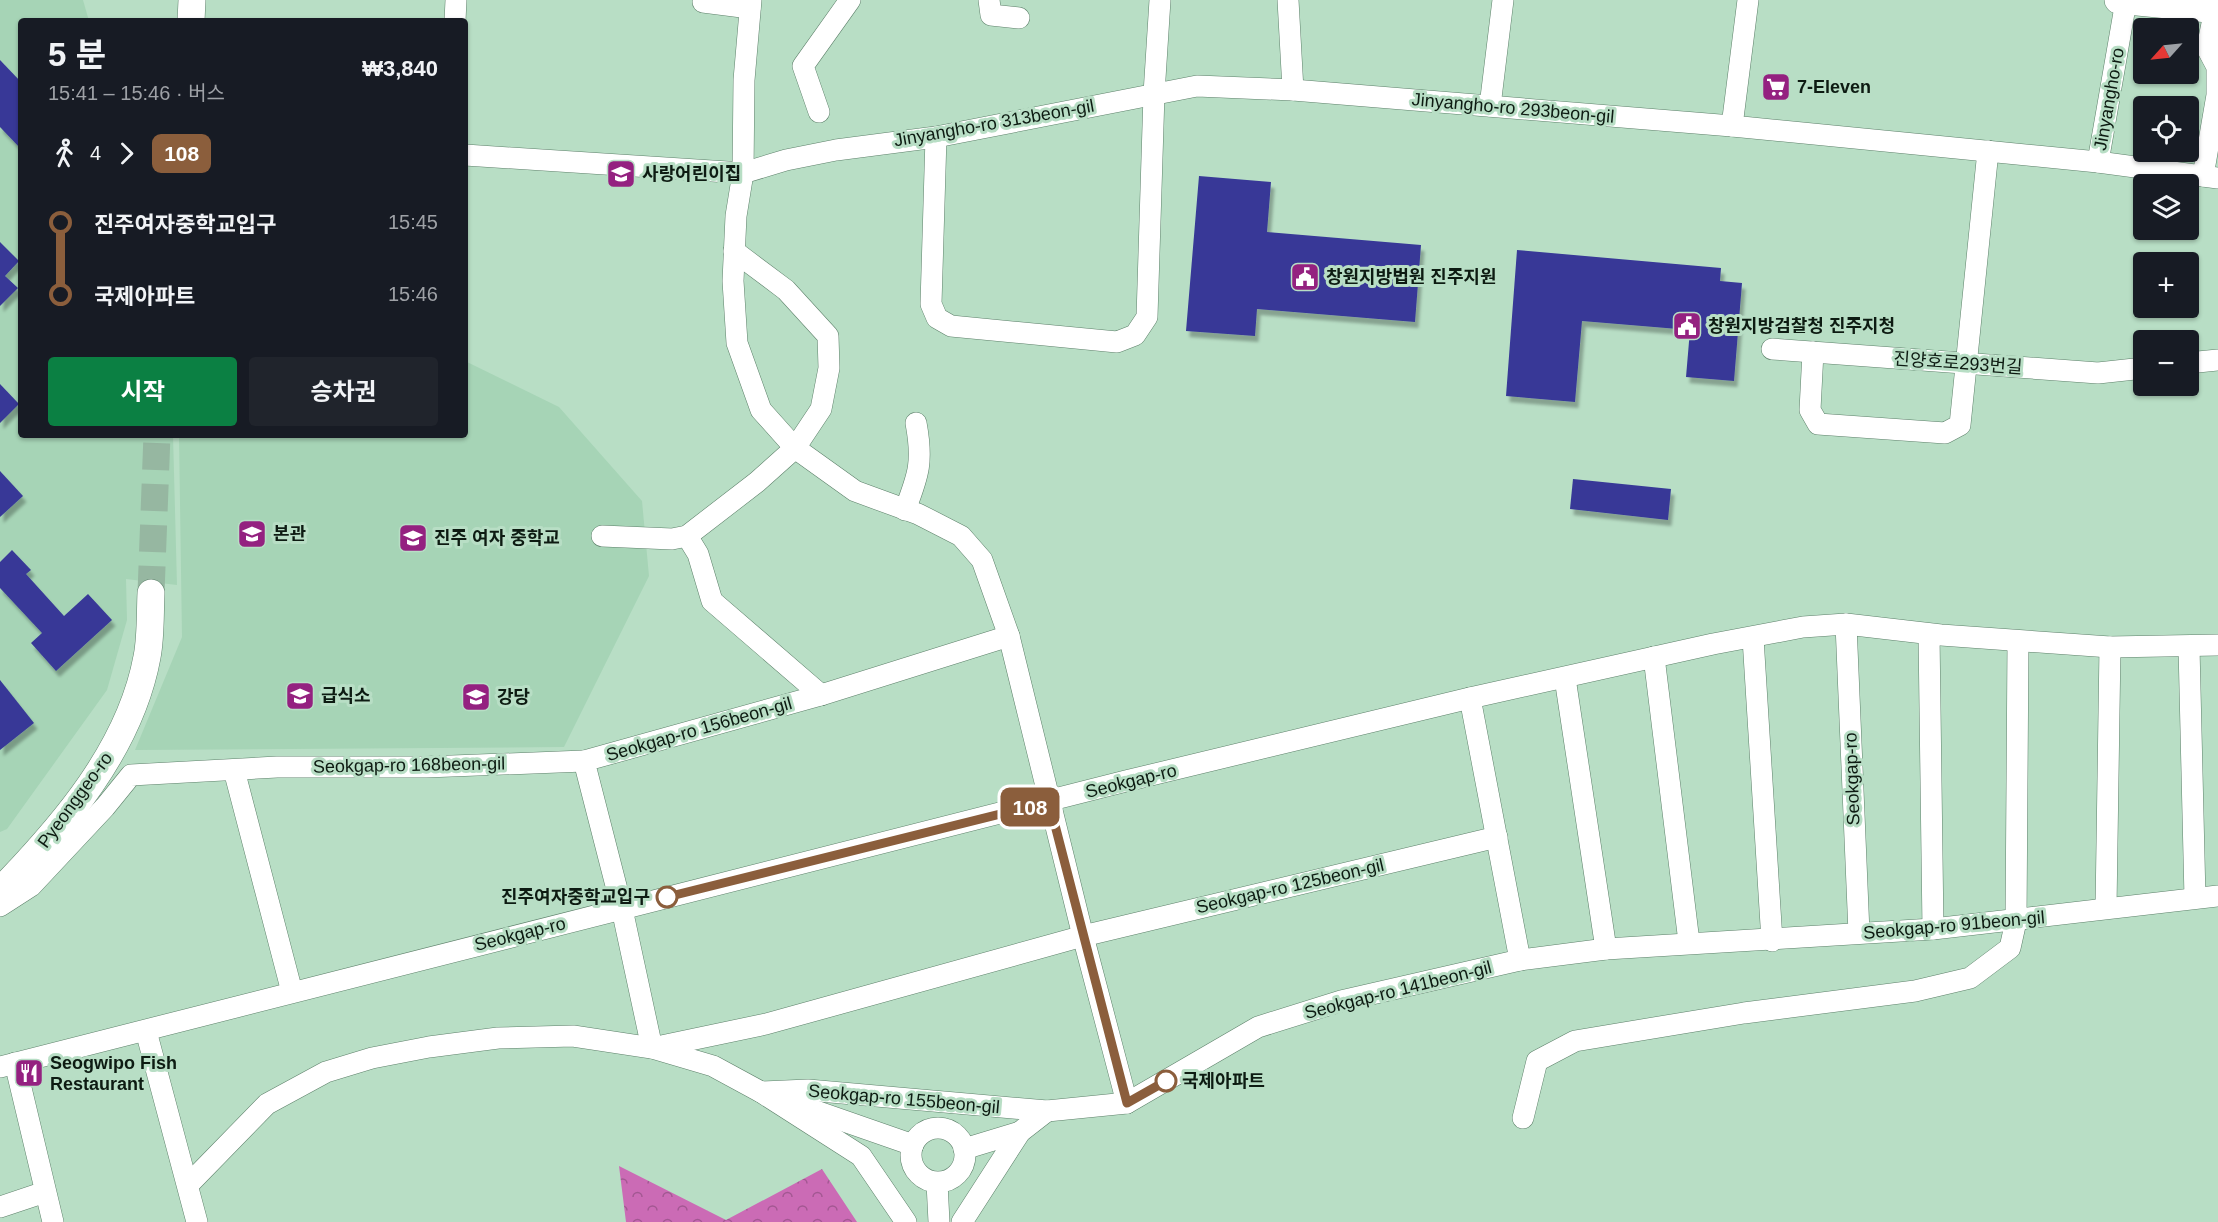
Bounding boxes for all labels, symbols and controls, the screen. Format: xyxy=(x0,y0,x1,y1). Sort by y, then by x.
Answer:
north arrow xyxy=(2133,18,2199,84)
map controls xyxy=(2133,18,2199,396)
text: 5 분 xyxy=(48,36,106,73)
street label: Jinyangho-ro xyxy=(2090,46,2128,152)
text: ₩3,840 xyxy=(362,56,438,81)
supermarket icon: 7-Eleven xyxy=(1760,71,1792,103)
place label: 7-Eleven xyxy=(1797,77,1871,97)
text: 15:41 – 15:46 · 버스 xyxy=(48,82,225,104)
street label: Jinyangho-ro 293beon-gil xyxy=(1411,89,1615,127)
street label: Jinyangho-ro 313beon-gil xyxy=(892,96,1096,150)
button: locate xyxy=(2133,96,2199,162)
icon: walk xyxy=(48,137,81,170)
icon: forward xyxy=(110,137,143,170)
text: 4 xyxy=(90,142,101,164)
text: 108 xyxy=(164,142,199,165)
school or university icon: 사랑어린이집 xyxy=(605,158,637,190)
place label: 사랑어린이집 xyxy=(642,164,741,184)
button: layers xyxy=(2133,174,2199,240)
text: 15:45 xyxy=(388,211,438,233)
text: 진주여자중학교입구 xyxy=(94,212,276,237)
button: + xyxy=(2133,252,2199,318)
public building icon: 창원지방법원 진주지원 xyxy=(1289,261,1321,293)
place label: 창원지방법원 진주지원 xyxy=(1326,267,1497,287)
text: 15:46 xyxy=(388,283,438,305)
text: 국제아파트 xyxy=(94,284,195,309)
public building icon: 창원지방검찰청 진주지청 xyxy=(1671,310,1703,342)
place label: 창원지방검찰청 진주지청 xyxy=(1708,316,1895,336)
button: − xyxy=(2133,330,2199,396)
street label: 진양호로293번길 xyxy=(1893,349,2023,377)
button: 시작 xyxy=(48,357,237,426)
button: 승차권 xyxy=(249,357,438,426)
school or university icon: 본관 xyxy=(236,518,268,550)
school or university icon: 진주 여자 중학교 xyxy=(397,522,429,554)
place label: 본관 xyxy=(273,524,307,544)
place label: 진주 여자 중학교 xyxy=(434,528,560,548)
school or university icon: 급식소 xyxy=(284,680,316,712)
school or university icon: 강당 xyxy=(460,681,492,713)
place label: 급식소 xyxy=(321,686,371,706)
place label: 강당 xyxy=(497,687,530,707)
street label: Seokgap-ro 156beon-gil xyxy=(604,693,794,765)
street label: Seokgap-ro xyxy=(1840,732,1864,826)
street label: Pyeonggeo-ro xyxy=(34,748,116,852)
street label: Seokgap-ro 168beon-gil xyxy=(313,753,505,777)
street label: Seokgap-ro xyxy=(1083,760,1179,802)
line badge: 108 xyxy=(996,788,1064,826)
text: 108 xyxy=(1012,796,1048,819)
street label: Seokgap-ro 125beon-gil xyxy=(1194,855,1386,917)
marker: 진주여자중학교입구 xyxy=(656,886,678,908)
place label: 진주여자중학교입구 xyxy=(501,887,650,907)
street label: Seokgap-ro 91beon-gil xyxy=(1862,907,2046,943)
street label: Seokgap-ro xyxy=(472,913,568,955)
street label: Seokgap-ro 141beon-gil xyxy=(1302,957,1494,1023)
place label: Seogwipo Fish Restaurant xyxy=(50,1053,177,1094)
restaurant icon: Seogwipo Fish Restaurant xyxy=(13,1057,45,1089)
marker: 국제아파트 xyxy=(1155,1070,1177,1092)
place label: 국제아파트 xyxy=(1182,1071,1265,1091)
street label: Seokgap-ro 155beon-gil xyxy=(807,1081,1001,1117)

